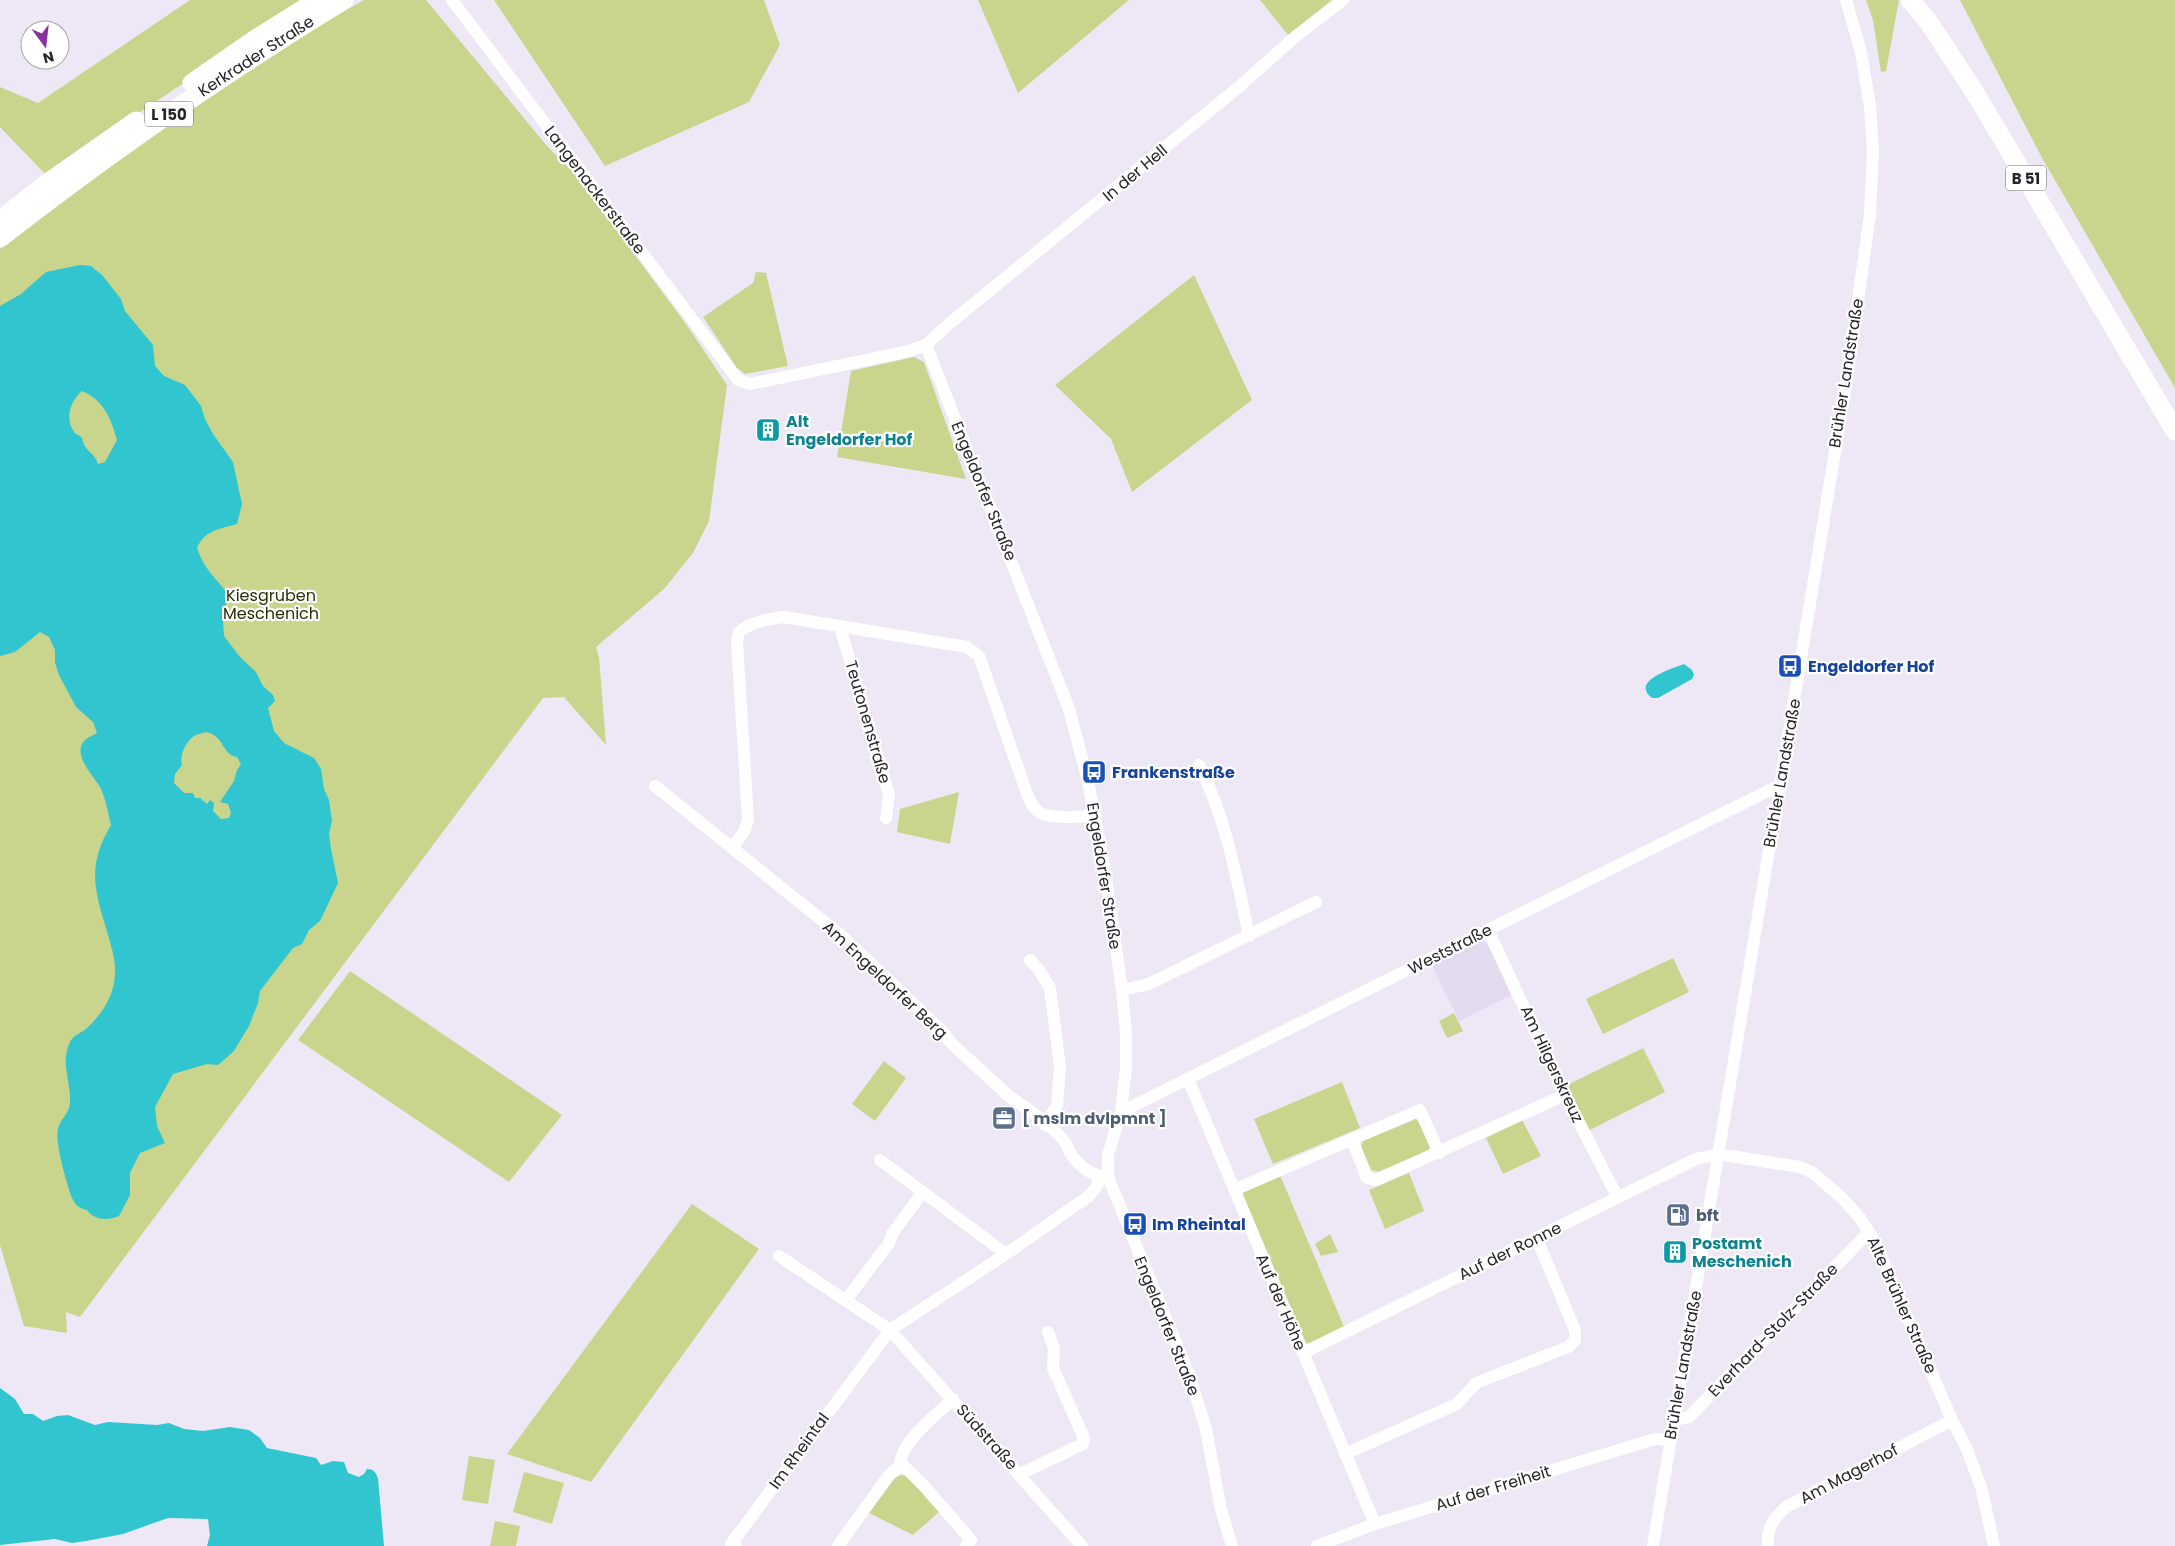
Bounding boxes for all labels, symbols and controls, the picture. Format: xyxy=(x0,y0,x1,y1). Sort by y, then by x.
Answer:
street label: Kerkrader Straße xyxy=(193,10,319,102)
north arrow xyxy=(20,20,70,70)
text: N xyxy=(41,47,56,69)
road number: L 150 xyxy=(145,102,193,126)
street label: Langenackerstraße xyxy=(539,121,651,259)
street label: In der Hell xyxy=(1098,139,1172,207)
road number: B 51 xyxy=(2006,166,2046,190)
street label: Brühler Landstraße xyxy=(1823,297,1869,449)
place label: Alt Engeldorfer Hof xyxy=(786,410,913,451)
building icon: Alt Engeldorfer Hof xyxy=(755,417,781,443)
street label: Engeldorfer Straße xyxy=(946,418,1022,564)
park label: Kiesgruben Meschenich xyxy=(223,584,319,625)
bus stop icon: Engeldorfer Hof xyxy=(1777,653,1803,679)
place label: Engeldorfer Hof xyxy=(1808,655,1935,678)
street label: Teutonenstraße xyxy=(839,658,897,786)
street label: Brühler Landstraße xyxy=(1758,697,1806,849)
bus stop icon: Frankenstraße xyxy=(1081,759,1107,785)
place label: Frankenstraße xyxy=(1112,761,1235,784)
street label: Engeldorfer Straße xyxy=(1081,801,1127,951)
street label: Am Engeldorfer Berg xyxy=(817,916,953,1044)
street label: Weststraße xyxy=(1404,918,1496,980)
street label: Am Hilgerskreuz xyxy=(1515,1002,1589,1126)
office icon: [ mslm dvlpmnt ] xyxy=(991,1105,1017,1131)
place label: [ mslm dvlpmnt ] xyxy=(1022,1107,1167,1130)
fuel station icon: bft xyxy=(1665,1202,1691,1228)
place label: bft xyxy=(1696,1204,1719,1227)
bus stop icon: Im Rheintal xyxy=(1122,1211,1148,1237)
place label: Im Rheintal xyxy=(1152,1213,1246,1236)
street label: Auf der Ronne xyxy=(1455,1216,1565,1286)
place label: Postamt Meschenich xyxy=(1692,1232,1792,1273)
street label: Alte Brühler Straße xyxy=(1861,1233,1943,1377)
building icon: Postamt Meschenich xyxy=(1662,1239,1688,1265)
street label: Auf der Höhe xyxy=(1250,1250,1312,1354)
street label: Engeldorfer Straße xyxy=(1129,1253,1205,1399)
street label: Everhard-Stolz-Straße xyxy=(1703,1258,1843,1402)
street label: Brühler Landstraße xyxy=(1659,1289,1707,1441)
street label: Südstraße xyxy=(951,1399,1023,1475)
street label: Im Rheintal xyxy=(763,1408,835,1494)
street label: Am Magerhof xyxy=(1796,1438,1902,1510)
street label: Auf der Freiheit xyxy=(1433,1460,1554,1516)

